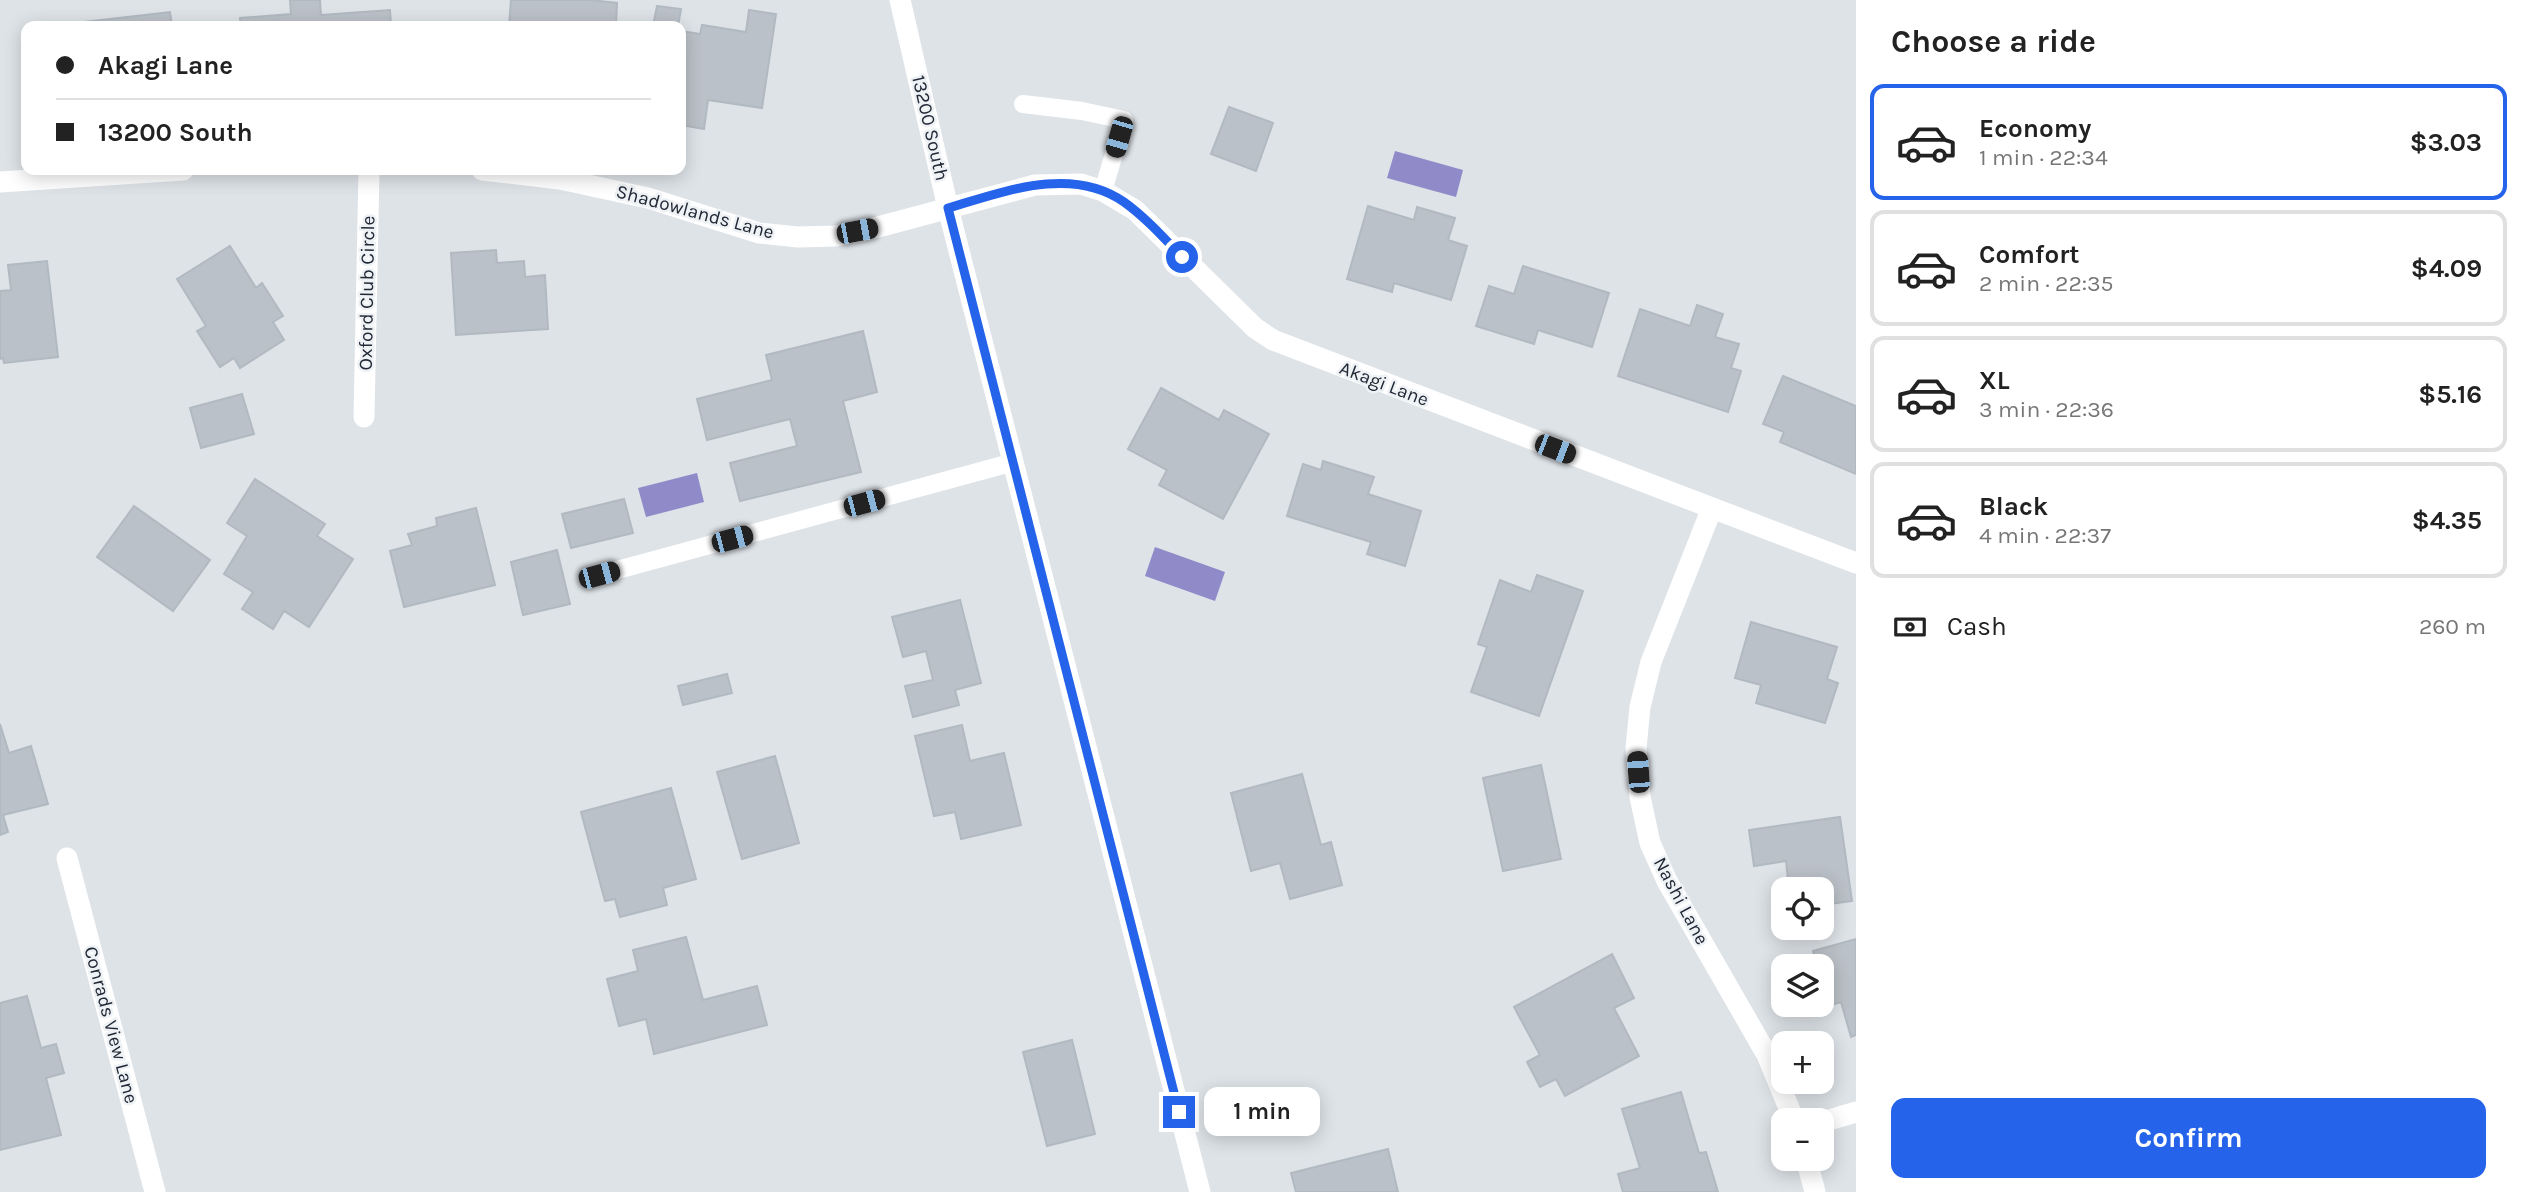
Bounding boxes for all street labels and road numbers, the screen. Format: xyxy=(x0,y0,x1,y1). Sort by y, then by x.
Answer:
street label: 13200 South xyxy=(907,73,953,183)
street label: Shadowlands Lane xyxy=(614,180,776,244)
street label: Oxford Club Circle xyxy=(355,215,379,371)
street label: Akagi Lane xyxy=(1336,357,1432,411)
street label: Nashi Lane xyxy=(1649,854,1713,948)
street label: Conrads View Lane xyxy=(79,944,143,1106)

